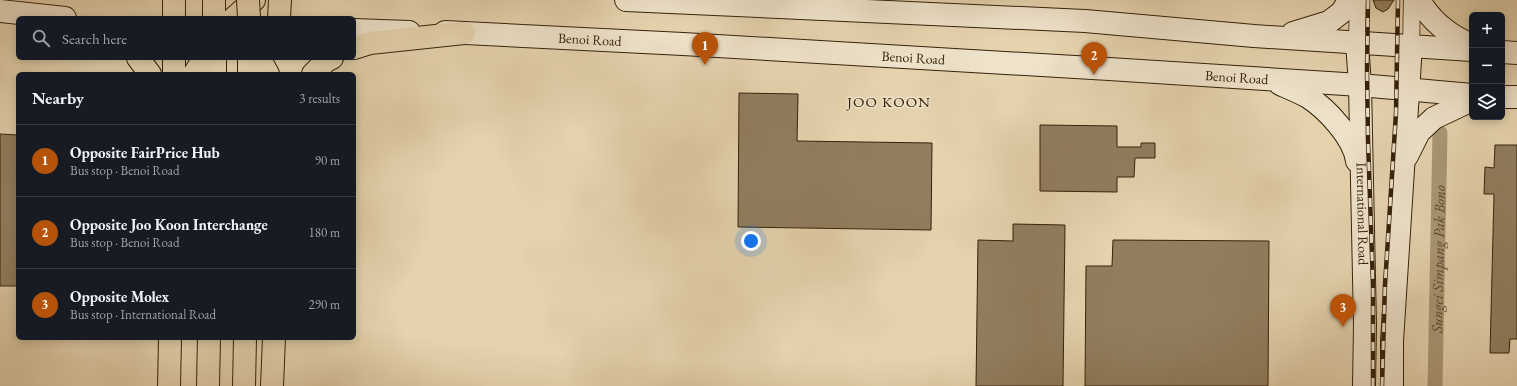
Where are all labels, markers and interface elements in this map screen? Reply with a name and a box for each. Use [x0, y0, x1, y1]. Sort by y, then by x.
map controls [1469, 12, 1505, 120]
button: + [1469, 12, 1505, 48]
search box [16, 16, 356, 60]
icon: search [30, 27, 52, 49]
text: Search here [62, 29, 127, 48]
street label: Benoi Road [558, 29, 623, 50]
pin: 1 [692, 32, 718, 65]
pin: 2 [1081, 42, 1107, 75]
street label: Benoi Road [881, 47, 946, 68]
button: − [1469, 48, 1505, 84]
street label: Benoi Road [1204, 66, 1270, 88]
button: layers [1469, 84, 1505, 120]
text: Nearby [32, 87, 84, 109]
text: 3 results [299, 90, 340, 107]
district label: JOO KOON [845, 92, 931, 111]
text: Opposite FairPrice Hub [70, 143, 220, 162]
text: 1 [42, 152, 48, 169]
text: 90 m [315, 152, 340, 169]
text: Bus stop · Benoi Road [70, 162, 180, 179]
street label: International Road [1353, 162, 1373, 266]
water label: Sungei Simpang Pak Bono [1427, 185, 1448, 334]
text: Opposite Joo Koon Interchange [70, 215, 268, 234]
text: 2 [42, 224, 48, 241]
text: 180 m [309, 224, 340, 241]
your location [741, 231, 761, 251]
text: Bus stop · Benoi Road [70, 234, 180, 251]
text: Opposite Molex [70, 287, 169, 306]
pin: 3 [1330, 294, 1356, 327]
text: 3 [42, 296, 48, 313]
text: 290 m [309, 296, 340, 313]
text: Bus stop · International Road [70, 306, 216, 323]

